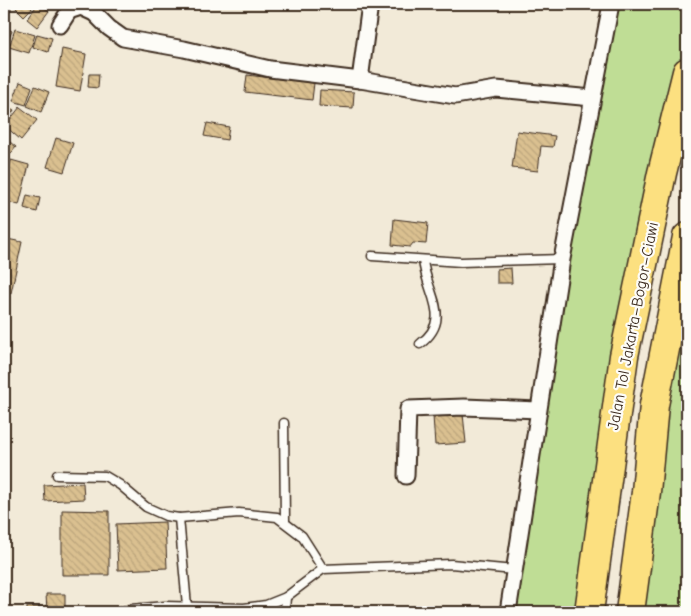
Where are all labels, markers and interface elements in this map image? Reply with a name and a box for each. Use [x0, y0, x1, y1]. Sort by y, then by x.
street label: Jalan Tol Jakarta–Bogor–Ciawi [604, 220, 662, 432]

